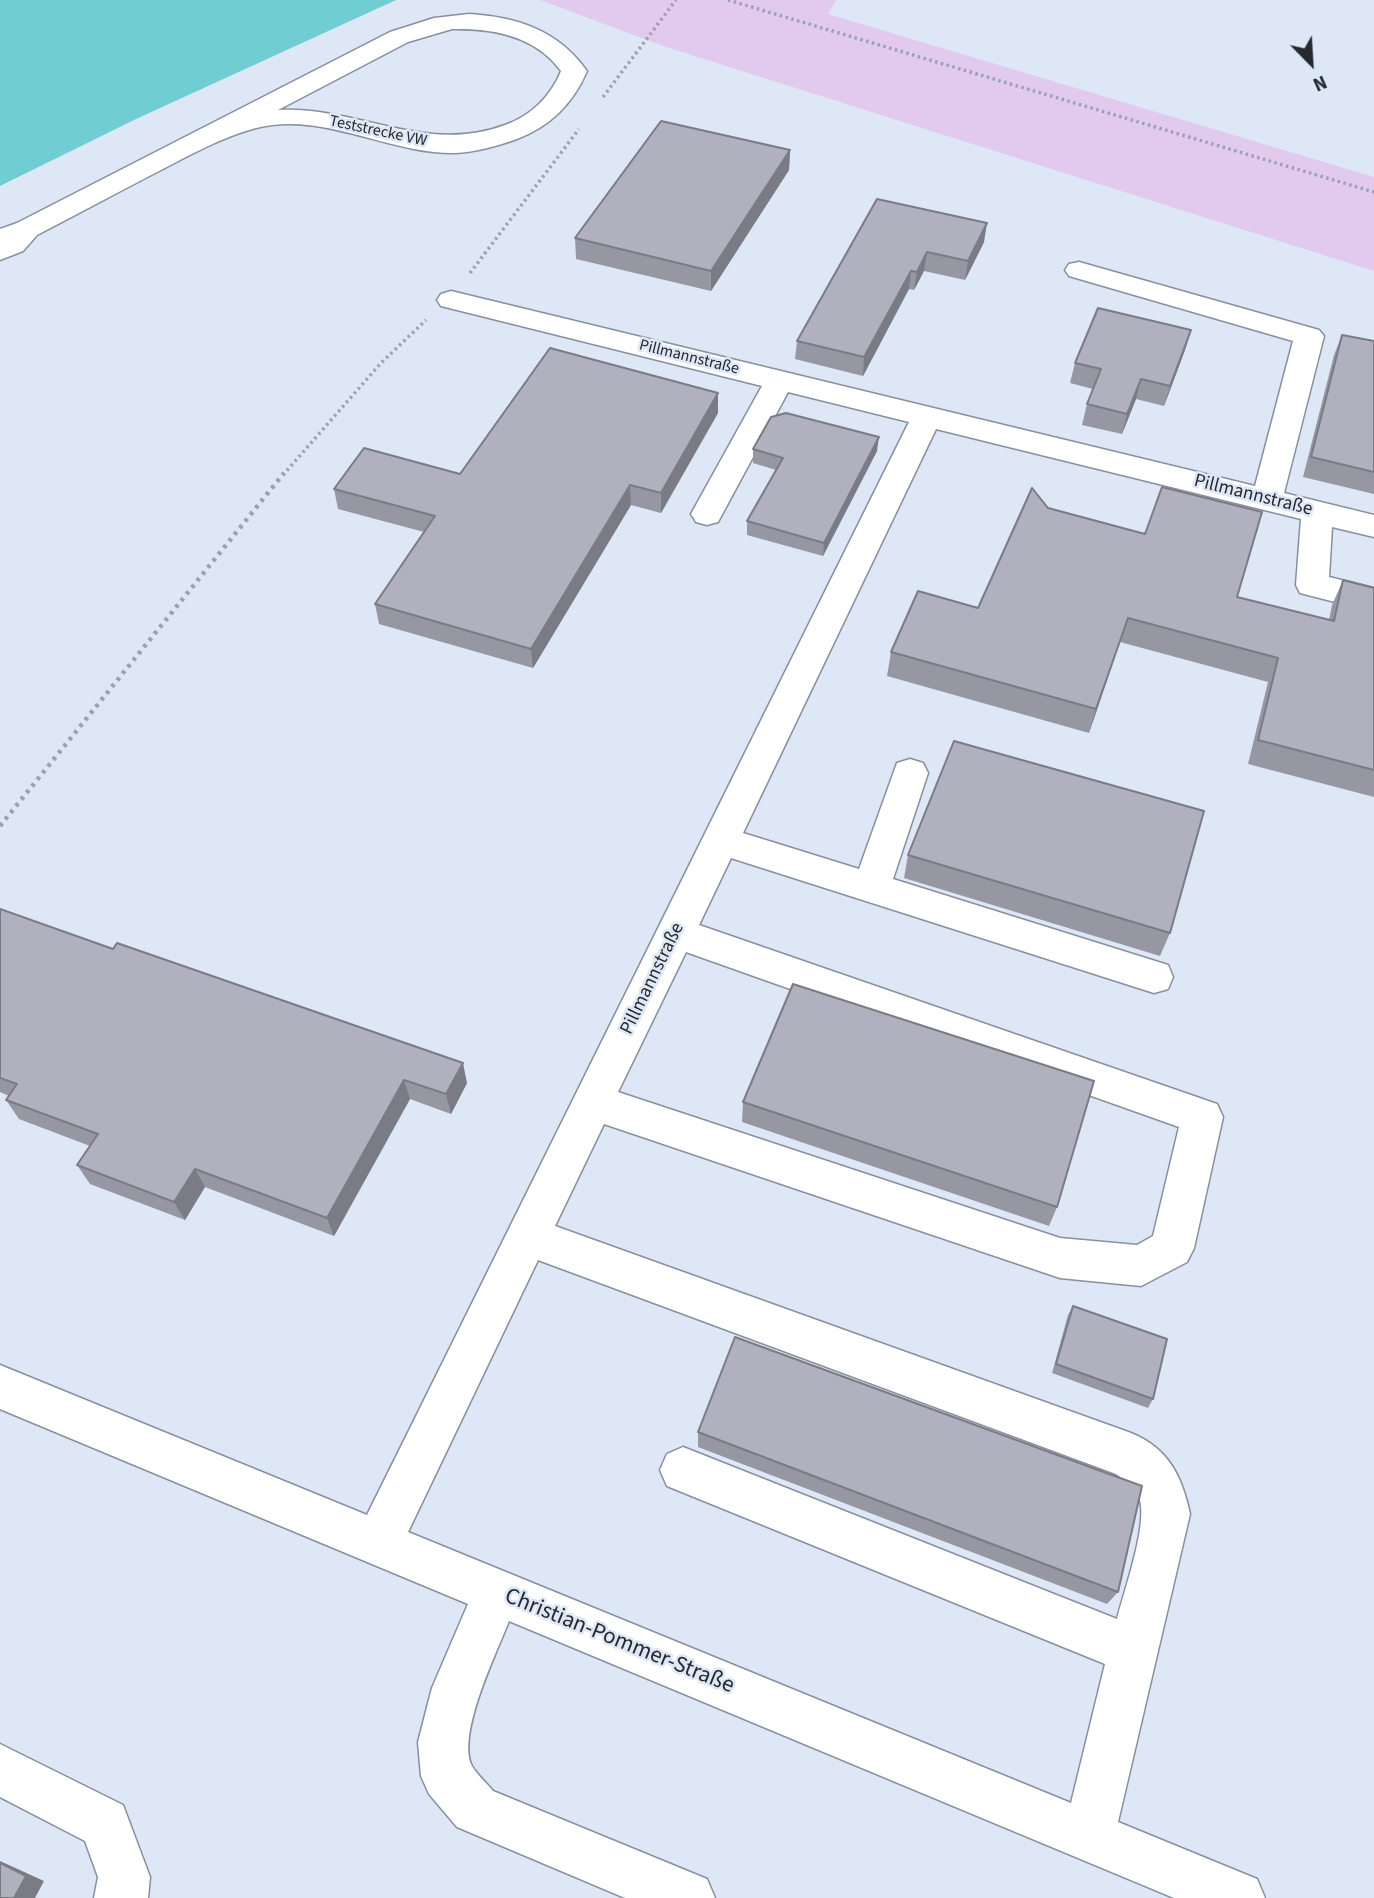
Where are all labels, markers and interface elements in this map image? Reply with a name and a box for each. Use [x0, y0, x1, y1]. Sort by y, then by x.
north arrow [1276, 28, 1346, 98]
text: N [1308, 68, 1331, 98]
street label: Teststrecke VW [328, 112, 428, 152]
street label: Pillmannstraße [637, 336, 741, 380]
street label: Pillmannstraße [1191, 470, 1315, 522]
street label: Pillmannstraße [616, 919, 690, 1039]
street label: Christian-Pommer-Straße [500, 1583, 738, 1701]

